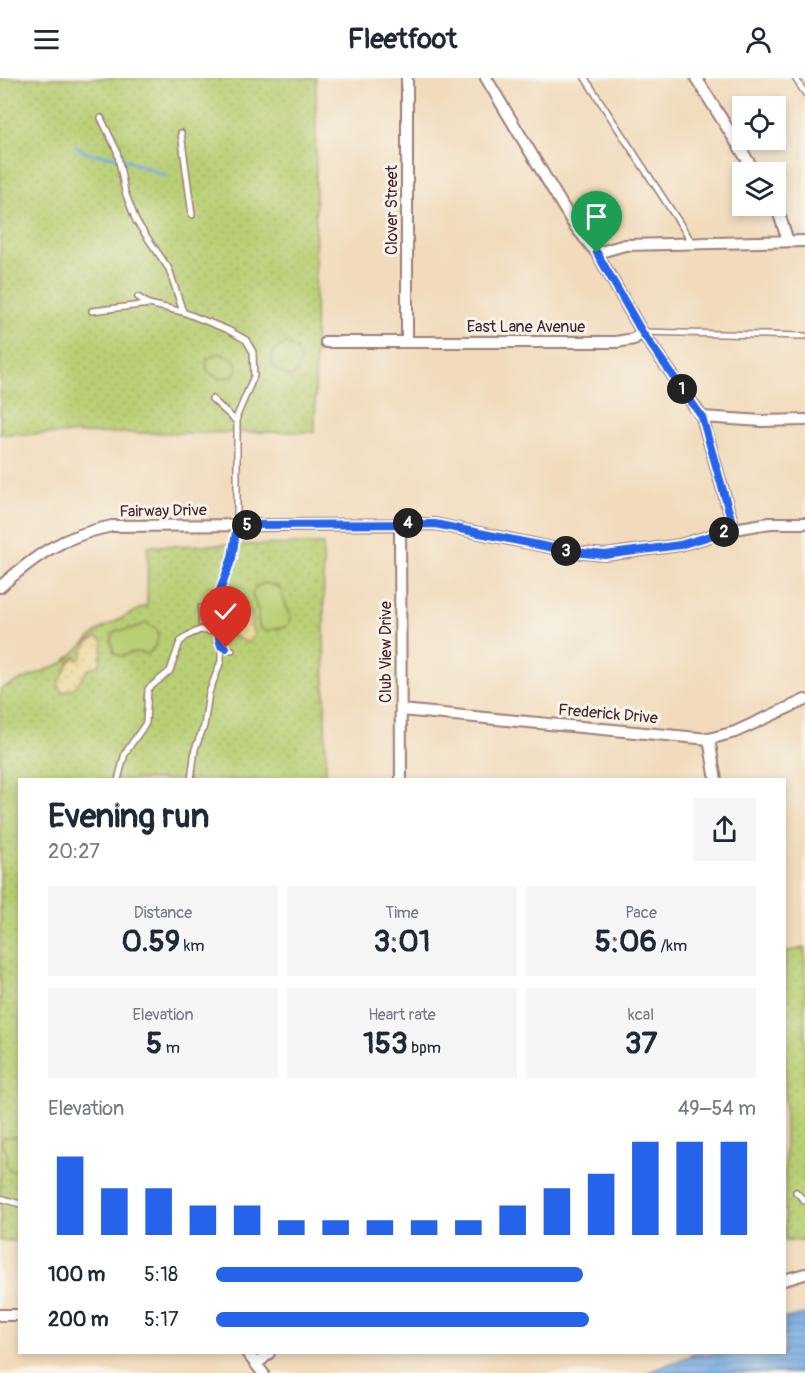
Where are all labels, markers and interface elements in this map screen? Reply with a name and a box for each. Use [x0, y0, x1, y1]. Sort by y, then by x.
icon: menu [30, 23, 63, 56]
text: Fleetfoot [348, 23, 457, 56]
icon: person [742, 23, 775, 56]
map controls [732, 96, 786, 216]
button: locate [732, 96, 786, 150]
button: layers [732, 162, 786, 216]
street label: Clover Street [382, 164, 402, 255]
pin [571, 191, 622, 253]
icon: arrive [580, 200, 613, 233]
street label: East Lane Avenue [467, 317, 585, 337]
pin: 1 [667, 374, 697, 404]
text: 1 [679, 379, 685, 399]
street label: Fairway Drive [119, 500, 207, 522]
pin: 4 [393, 508, 423, 538]
pin: 5 [232, 510, 262, 540]
text: 4 [403, 513, 413, 533]
text: 5 [243, 515, 251, 535]
pin: 2 [709, 517, 739, 547]
text: 2 [720, 522, 728, 542]
pin: 3 [551, 536, 581, 566]
text: 3 [562, 541, 570, 561]
pin [200, 586, 251, 648]
icon: check [209, 595, 242, 628]
street label: Club View Drive [376, 601, 396, 703]
street label: Frederick Drive [557, 700, 659, 728]
text: Evening run [48, 796, 209, 837]
button: share [693, 798, 756, 861]
text: 20:27 [48, 839, 100, 864]
text: Distance [134, 903, 192, 923]
text: Time [385, 903, 419, 923]
text: Pace [625, 903, 657, 923]
text: 0.59 [121, 923, 180, 960]
text: 3:01 [374, 923, 430, 960]
text: 5:06 [595, 923, 657, 960]
text: km [180, 936, 205, 956]
text: /km [657, 936, 687, 956]
text: Elevation [133, 1005, 193, 1025]
text: Heart rate [368, 1005, 436, 1025]
text: kcal [628, 1005, 654, 1025]
text: 5 [146, 1025, 162, 1062]
text: 153 [363, 1025, 408, 1062]
text: 37 [625, 1025, 657, 1062]
text: m [162, 1038, 180, 1058]
text: bpm [408, 1038, 441, 1058]
text: Elevation [48, 1096, 124, 1121]
text: 49–54 m [678, 1096, 756, 1121]
text: 100 m [48, 1262, 105, 1287]
text: 5:18 [144, 1262, 178, 1287]
text: 200 m [48, 1307, 109, 1332]
text: 5:17 [144, 1307, 179, 1332]

